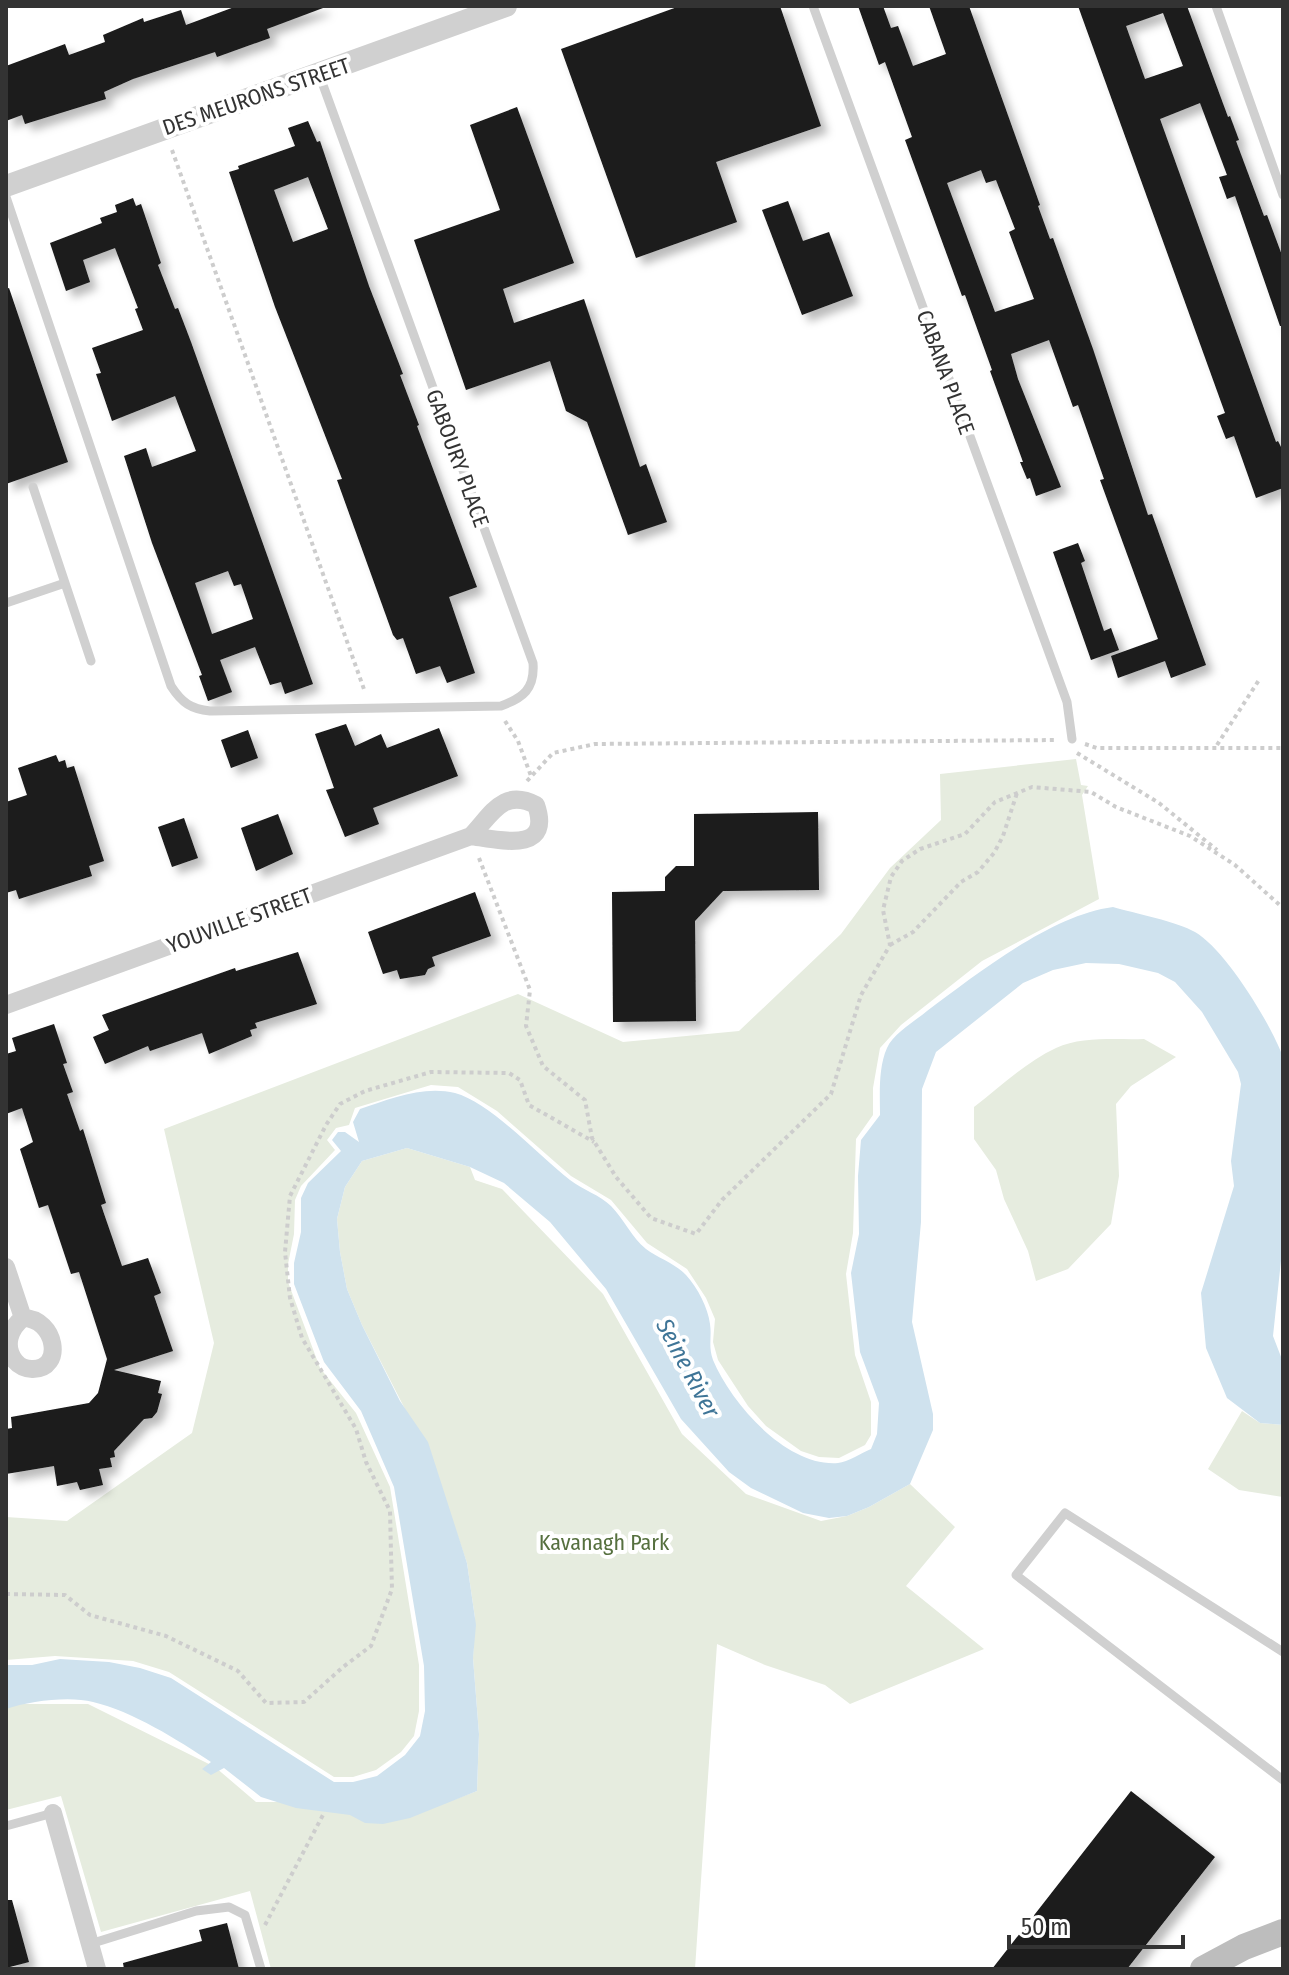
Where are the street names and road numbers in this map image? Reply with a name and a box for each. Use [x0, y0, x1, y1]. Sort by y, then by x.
street label: DES MEURONS STREET [159, 51, 354, 141]
street label: CABANA PLACE [911, 306, 981, 438]
street label: GABOURY PLACE [420, 386, 495, 531]
street label: YOUVILLE STREET [163, 881, 316, 959]

